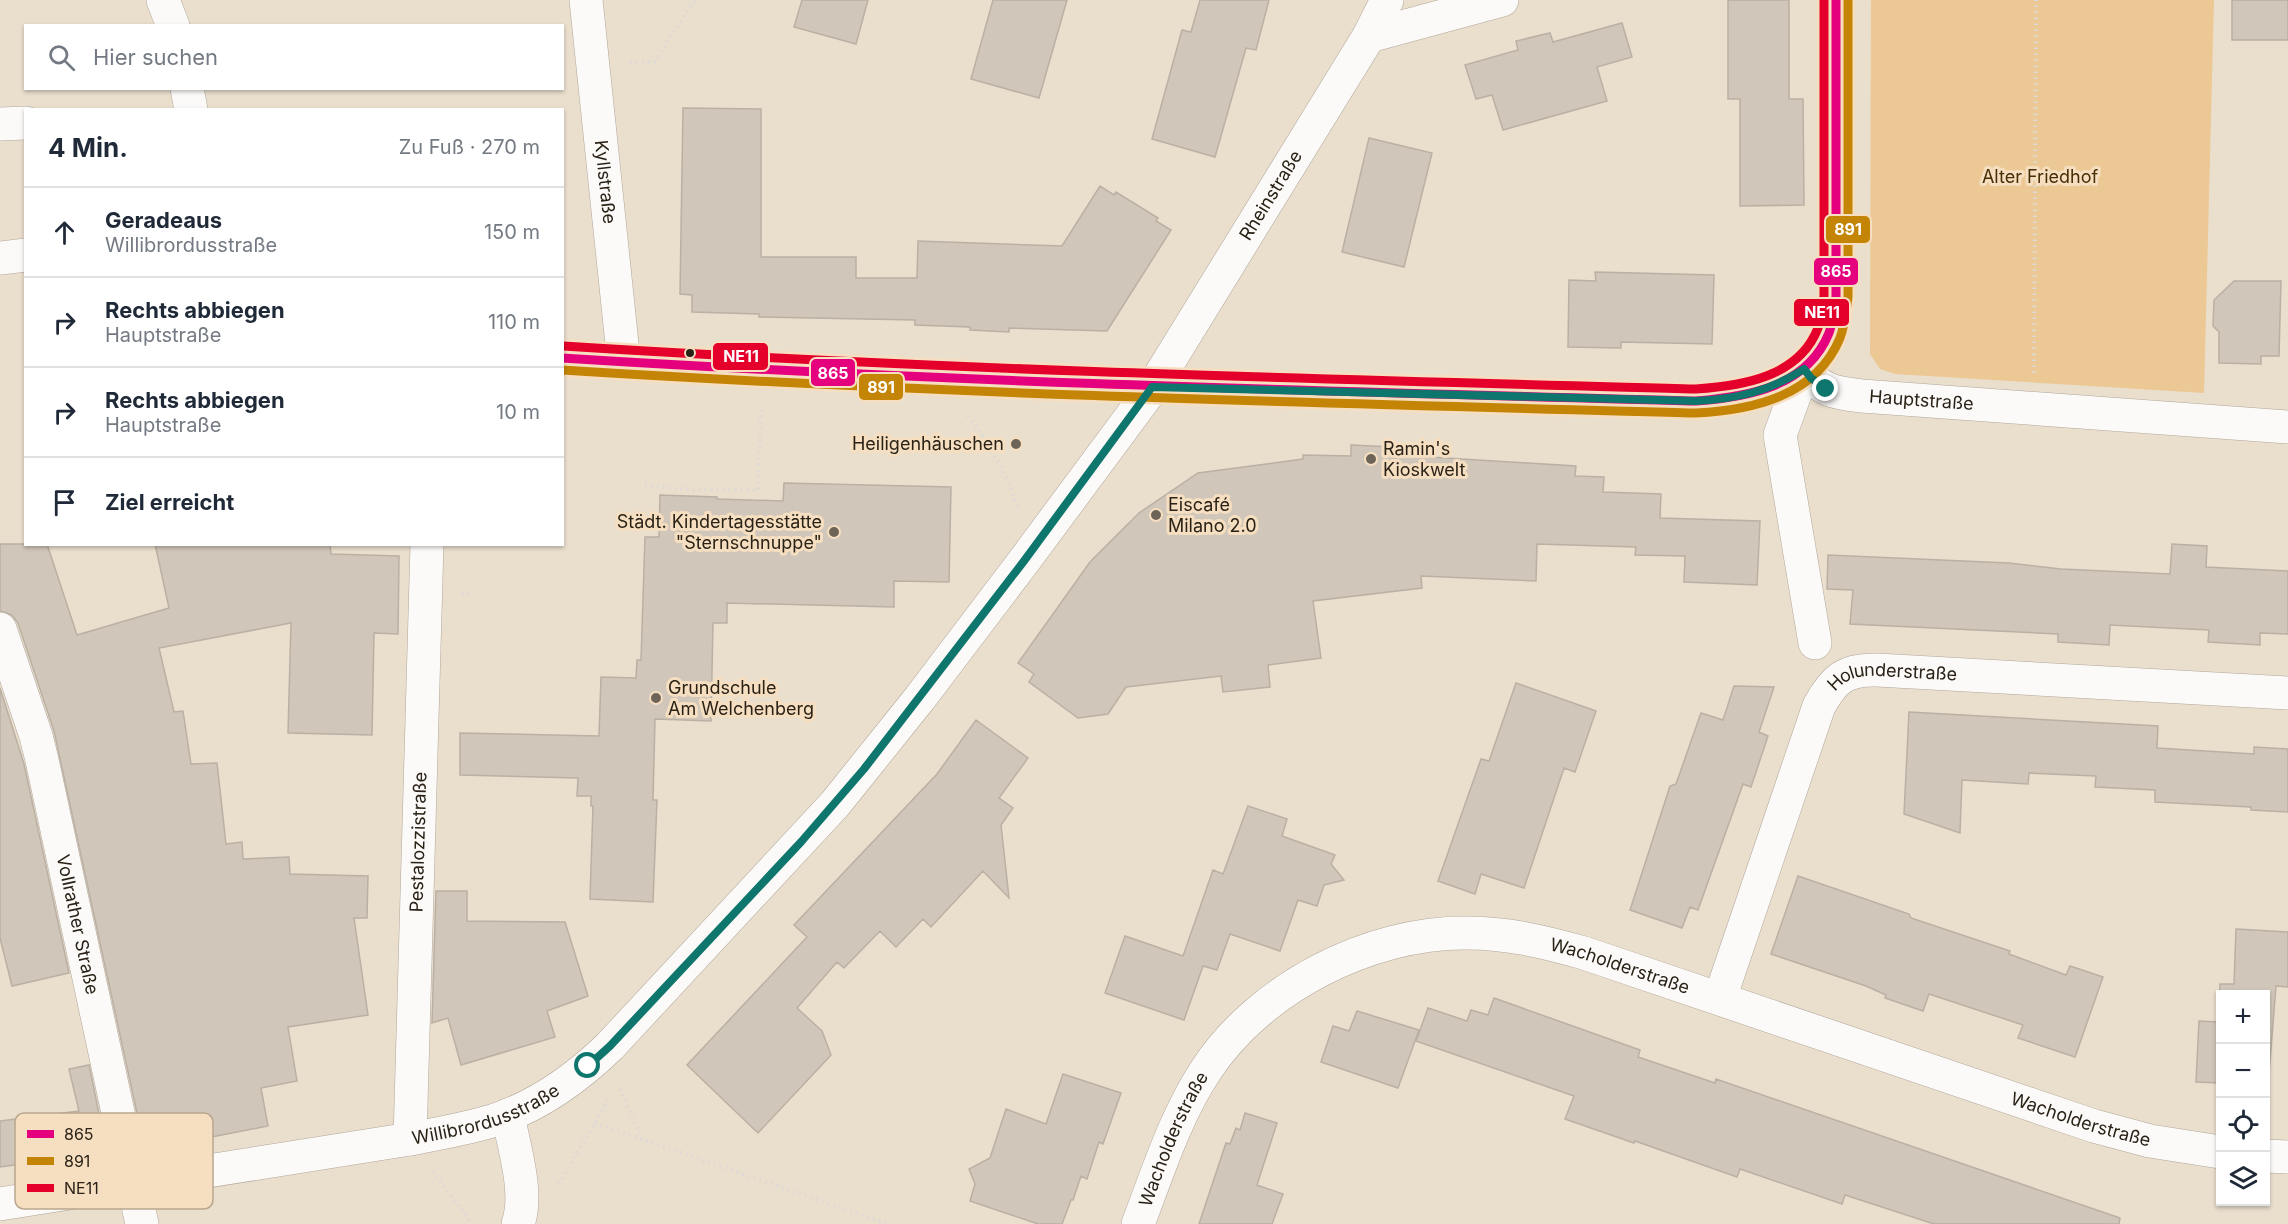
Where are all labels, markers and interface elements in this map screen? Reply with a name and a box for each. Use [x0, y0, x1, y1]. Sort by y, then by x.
search box [24, 24, 564, 90]
icon: search [45, 41, 78, 74]
text: Hier suchen [93, 44, 218, 70]
text: 4 Min. [48, 132, 128, 163]
text: Zu Fuß · 270 m [399, 135, 540, 159]
street label: Kyllstraße [591, 139, 620, 225]
street label: Rheinstraße [1235, 146, 1306, 244]
park label: Alter Friedhof [1982, 166, 2098, 187]
text: Geradeaus [105, 207, 222, 233]
line badge: 891 [1825, 215, 1871, 244]
icon: ahead [48, 216, 81, 249]
text: 891 [1834, 219, 1862, 239]
text: 150 m [484, 220, 540, 244]
text: Willibrordusstraße [105, 233, 277, 257]
line badge: 865 [1813, 257, 1859, 286]
text: 865 [1820, 261, 1852, 281]
text: Rechts abbiegen [105, 297, 285, 323]
line badge: NE11 [1793, 298, 1850, 327]
text: NE11 [1804, 302, 1840, 322]
icon: right [48, 306, 81, 339]
text: 110 m [488, 310, 540, 334]
text: Hauptstraße [105, 323, 221, 347]
line badge: NE11 [712, 342, 769, 371]
text: NE11 [723, 346, 759, 366]
unlabelled marker [684, 347, 696, 359]
line badge: 865 [810, 358, 856, 387]
text: 865 [817, 363, 849, 383]
line badge: 891 [858, 373, 904, 401]
route end [1812, 375, 1838, 401]
text: 891 [867, 377, 895, 397]
street label: Hauptstraße [1868, 386, 1974, 414]
text: Rechts abbiegen [105, 387, 285, 413]
icon: right [48, 396, 81, 429]
text: 10 m [496, 400, 540, 424]
text: Hauptstraße [105, 413, 221, 437]
place label: Heiligenhäuschen [852, 433, 1004, 454]
marker: Heiligenhäuschen [1009, 437, 1023, 451]
place label: Ramin's Kioskwelt [1383, 438, 1465, 480]
marker: Ramin's Kioskwelt [1364, 452, 1378, 466]
icon: arrive [48, 486, 81, 519]
text: Ziel erreicht [105, 489, 234, 515]
place label: Eiscafé Milano 2.0 [1168, 494, 1257, 536]
marker: Eiscafé Milano 2.0 [1149, 508, 1163, 522]
place label: Städt. Kindertagesstätte "Sternschnuppe" [617, 511, 822, 553]
marker: Städt. Kindertagesstätte "Sternschnuppe" [827, 525, 841, 539]
street label: Holunderstraße [1823, 659, 1958, 695]
place label: Grundschule Am Welchenberg [668, 677, 814, 719]
marker: Grundschule Am Welchenberg [649, 691, 663, 705]
street label: Pestalozzistraße [405, 772, 430, 913]
street label: Vollrather Straße [53, 852, 103, 996]
street label: Wacholderstraße [1548, 933, 1692, 998]
map controls [2216, 990, 2270, 1206]
button: + [2216, 990, 2270, 1044]
button: − [2216, 1044, 2270, 1098]
route start [574, 1052, 600, 1078]
street label: Wacholderstraße [1135, 1068, 1212, 1209]
street label: Willibrordusstraße [410, 1079, 563, 1148]
street label: Wacholderstraße [2008, 1088, 2153, 1151]
button: locate [2216, 1098, 2270, 1152]
legend [15, 1113, 213, 1209]
text: 865 [64, 1124, 94, 1144]
text: 891 [64, 1151, 90, 1171]
button: layers [2216, 1152, 2270, 1206]
text: NE11 [64, 1178, 99, 1198]

